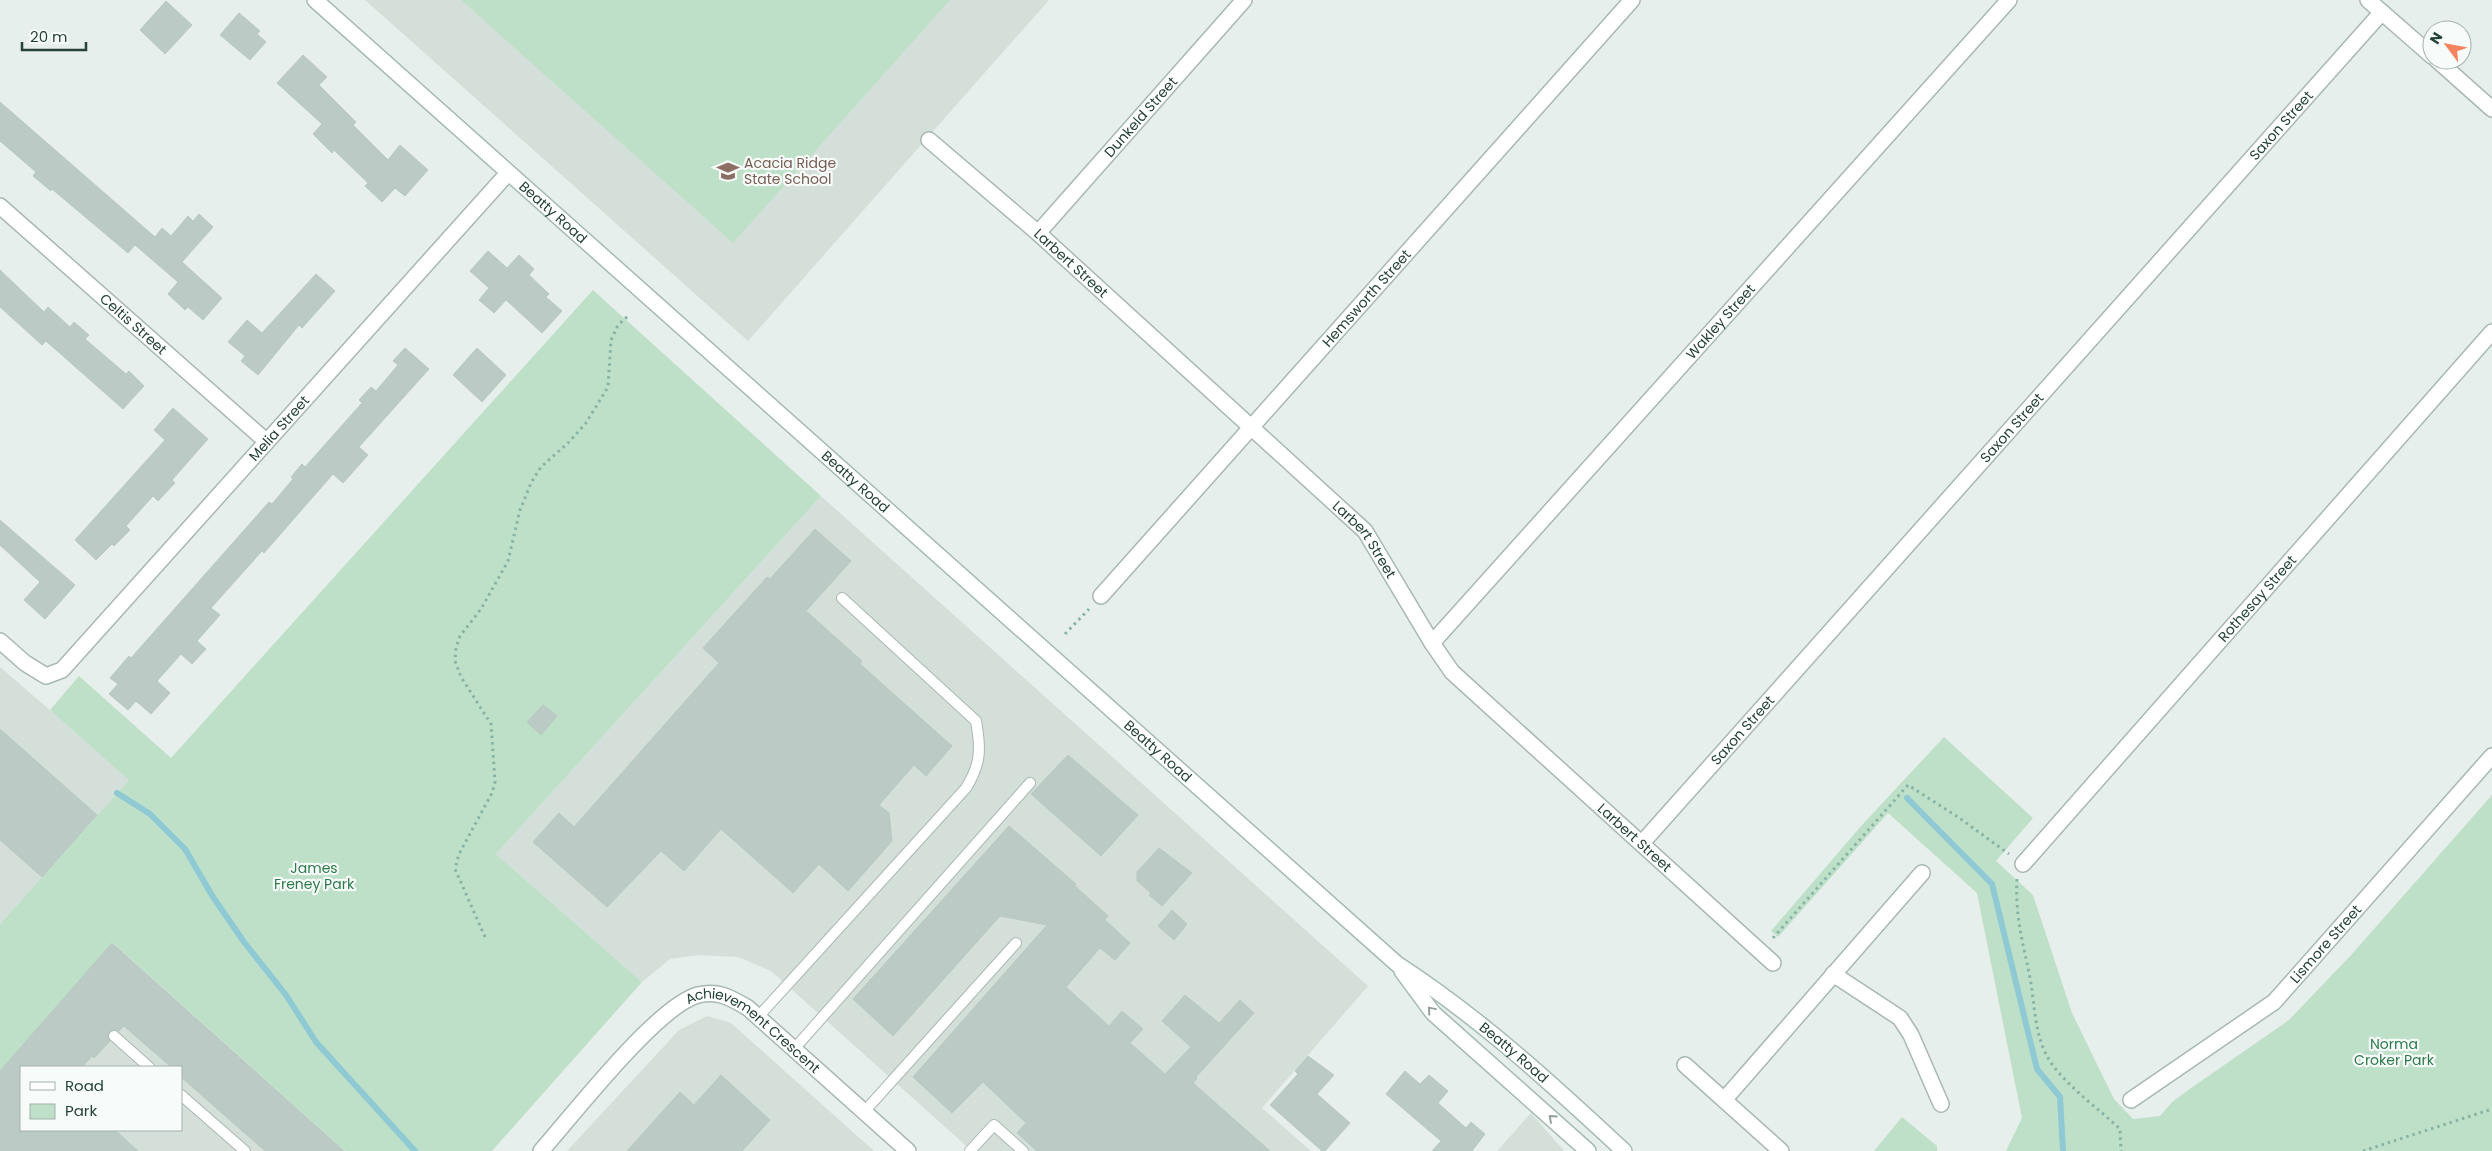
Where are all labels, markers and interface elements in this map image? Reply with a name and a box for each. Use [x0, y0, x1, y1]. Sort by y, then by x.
scale bar [22, 20, 86, 52]
north arrow [2422, 20, 2472, 70]
text: 20 m [30, 26, 68, 47]
text: N [2425, 28, 2447, 48]
street label: Dunkeld Street [1100, 72, 1182, 162]
street label: Saxon Street [2245, 86, 2318, 165]
place label: Acacia Ridge State School [744, 153, 836, 189]
school or university icon: Acacia Ridge State School [715, 158, 741, 184]
street label: Beatty Road [515, 176, 592, 248]
street label: Larbert Street [1030, 224, 1113, 302]
street label: Hemsworth Street [1317, 245, 1415, 351]
street label: Wakley Street [1681, 279, 1760, 364]
street label: Celtis Street [95, 289, 171, 359]
street label: Saxon Street [1975, 389, 2048, 467]
street label: Melia Street [244, 391, 314, 465]
street label: Beatty Road [817, 446, 894, 517]
street label: Larbert Street [1328, 496, 1401, 582]
street label: Rothesay Street [2213, 551, 2301, 646]
street label: Saxon Street [1706, 691, 1779, 769]
street label: Beatty Road [1120, 715, 1196, 787]
street label: Larbert Street [1593, 799, 1676, 877]
park label: James Freney Park [274, 858, 355, 894]
street label: Lismore Street [2285, 900, 2366, 988]
street label: Achievement Crescent [682, 983, 824, 1078]
one-way arrow [1428, 1006, 1437, 1015]
street label: Beatty Road [1475, 1017, 1553, 1088]
park label: Norma Croker Park [2354, 1034, 2435, 1070]
legend [20, 1066, 182, 1131]
text: Road [65, 1075, 104, 1096]
text: Park [65, 1100, 97, 1121]
one-way arrow [1549, 1115, 1558, 1124]

